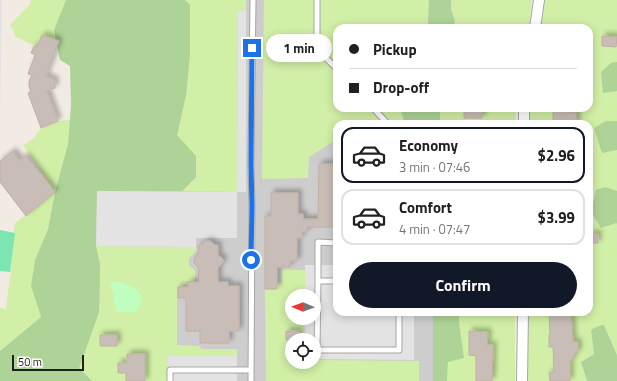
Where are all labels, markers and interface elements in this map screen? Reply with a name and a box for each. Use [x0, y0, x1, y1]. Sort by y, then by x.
callout: 1 min [266, 34, 332, 62]
text: 1 min [283, 38, 315, 58]
text: Pickup [373, 38, 417, 61]
route end [243, 39, 261, 57]
text: Drop-off [373, 76, 429, 99]
text: Economy [399, 134, 458, 157]
icon: car [351, 137, 387, 173]
text: $2.96 [538, 144, 575, 167]
text: 3 min · 07:46 [399, 157, 470, 177]
text: Comfort [399, 196, 452, 219]
icon: car [351, 199, 387, 235]
text: $3.99 [538, 206, 575, 229]
text: 4 min · 07:47 [399, 219, 470, 239]
route start [242, 251, 260, 269]
button: Confirm [349, 262, 577, 308]
north arrow [285, 289, 321, 325]
map controls [285, 289, 321, 369]
button: locate [285, 333, 321, 369]
scale bar [12, 353, 84, 372]
text: 50 m [18, 354, 42, 370]

